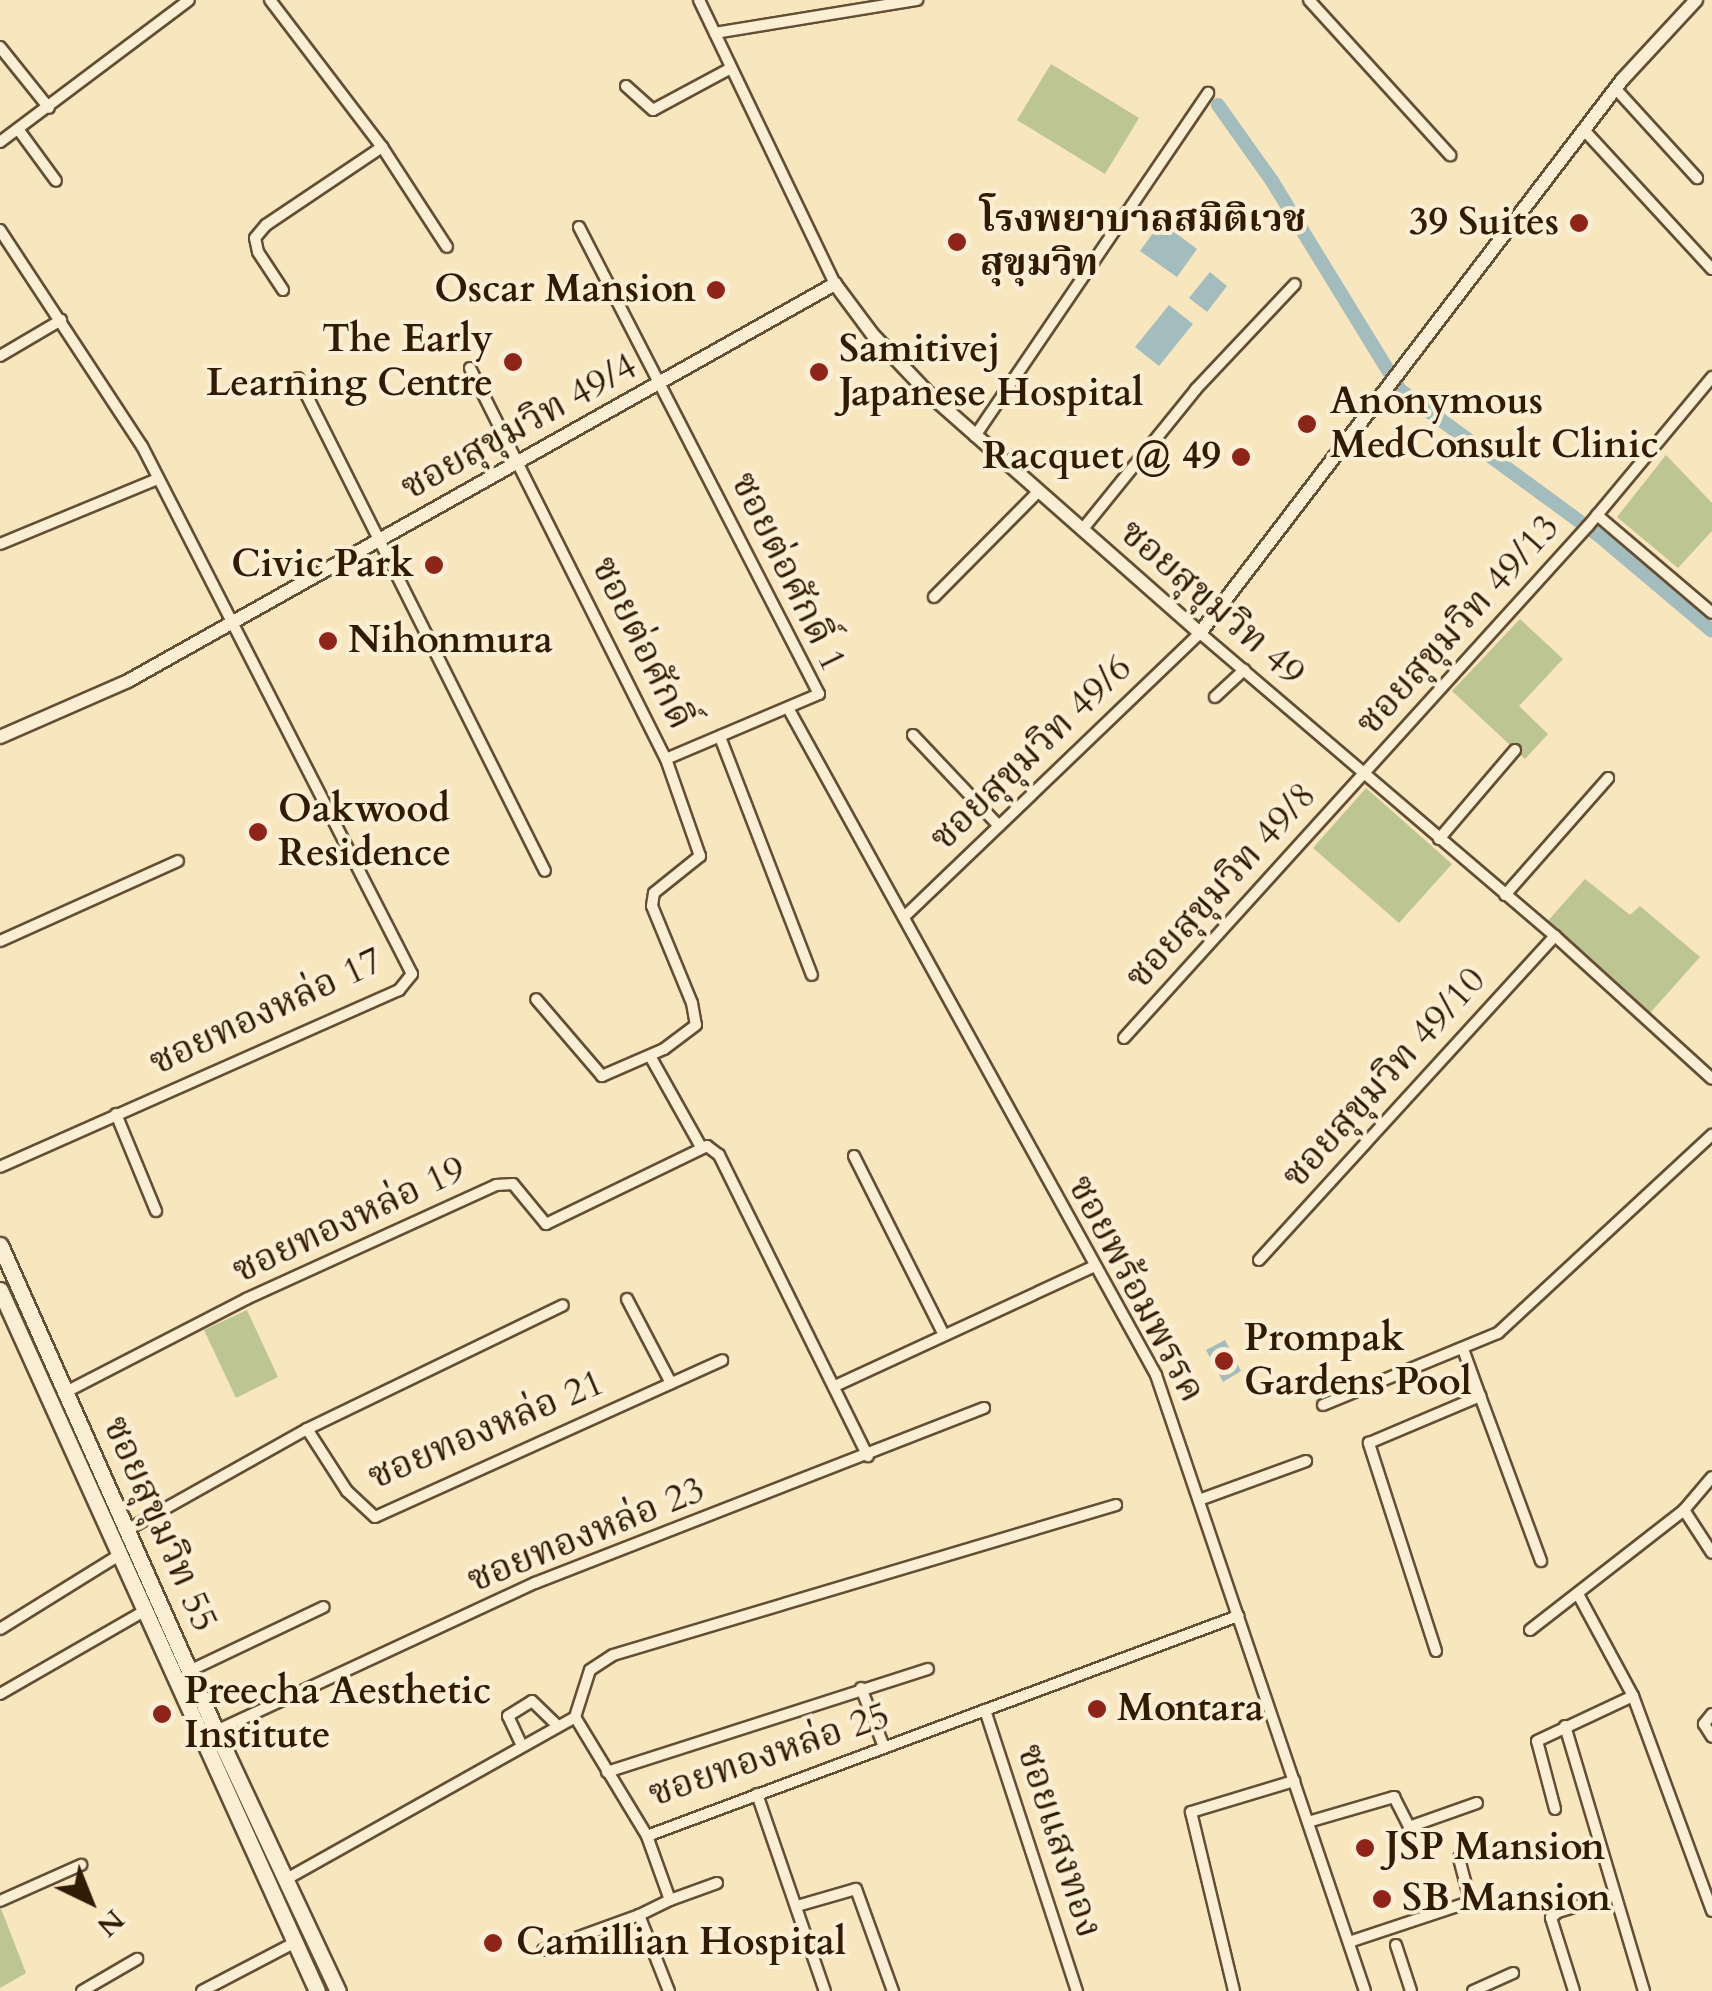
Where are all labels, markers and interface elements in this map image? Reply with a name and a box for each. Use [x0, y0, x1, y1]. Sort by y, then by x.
place label: โรงพยาบาลสมิติเวช สุขุมวิท [980, 197, 1306, 286]
place label: 39 Suites [1409, 200, 1559, 246]
marker: 39 Suites [1568, 212, 1590, 234]
marker: โรงพยาบาลสมิติเวช สุขุมวิท [944, 229, 970, 255]
place label: Oscar Mansion [434, 267, 696, 313]
marker: Oscar Mansion [705, 279, 727, 301]
place label: The Early Learning Centre [206, 317, 493, 406]
place label: Samitivej Japanese Hospital [839, 327, 1143, 416]
street label: ซอยสุขุมวิท 49/4 [393, 343, 645, 511]
marker: The Early Learning Centre [502, 351, 524, 373]
marker: Samitivej Japanese Hospital [808, 361, 830, 383]
place label: Anonymous MedConsult Clinic [1330, 379, 1659, 468]
marker: Anonymous MedConsult Clinic [1294, 411, 1320, 437]
place label: Racquet @ 49 [982, 434, 1221, 480]
marker: Racquet @ 49 [1230, 446, 1252, 468]
street label: ซอยต่อศักดิ์ 1 [720, 465, 856, 679]
street label: ซอยสุขุมวิท 49/13 [1347, 505, 1569, 745]
street label: ซอยสุขุมวิท 49 [1110, 510, 1314, 696]
place label: Civic Park [231, 542, 414, 588]
street label: ซอยต่อศักดิ์ [581, 549, 703, 737]
marker: Civic Park [423, 554, 445, 576]
place label: Nihonmura [348, 618, 553, 664]
marker: Nihonmura [317, 630, 339, 652]
street label: ซอยสุขุมวิท 49/6 [921, 645, 1141, 861]
street label: ซอยสุขุมวิท 49/8 [1116, 773, 1326, 999]
place label: Oakwood Residence [278, 787, 451, 876]
marker: Oakwood Residence [247, 821, 269, 843]
street label: ซอยทองหล่อ 17 [142, 938, 390, 1086]
street label: ซอยสุขุมวิท 49/10 [1273, 958, 1495, 1198]
street label: ซอยทองหล่อ 19 [225, 1146, 473, 1294]
street label: ซอยพร้อมพรรค [1057, 1168, 1215, 1410]
place label: Prompak Gardens Pool [1244, 1316, 1472, 1406]
marker: Prompak Gardens Pool [1213, 1350, 1235, 1372]
street label: ซอยทองหล่อ 21 [361, 1360, 611, 1500]
street label: ซอยสุขุมวิท 55 [92, 1409, 228, 1639]
street label: ซอยทองหล่อ 23 [461, 1467, 711, 1603]
place label: Preecha Aesthetic Institute [184, 1669, 491, 1758]
place label: Montara [1117, 1686, 1264, 1732]
street label: ซอยทองหล่อ 25 [643, 1692, 895, 1818]
marker: Montara [1086, 1698, 1108, 1720]
marker: Preecha Aesthetic Institute [149, 1701, 175, 1727]
street label: ซอยแสงทอง [1006, 1738, 1112, 1944]
place label: JSP Mansion [1385, 1825, 1605, 1871]
marker: JSP Mansion [1354, 1837, 1376, 1859]
north arrow [40, 1851, 140, 1951]
place label: SB Mansion [1402, 1876, 1611, 1922]
marker: SB Mansion [1371, 1888, 1393, 1910]
text: N [89, 1901, 132, 1945]
place label: Camillian Hospital [516, 1920, 846, 1966]
marker: Camillian Hospital [480, 1930, 506, 1956]

